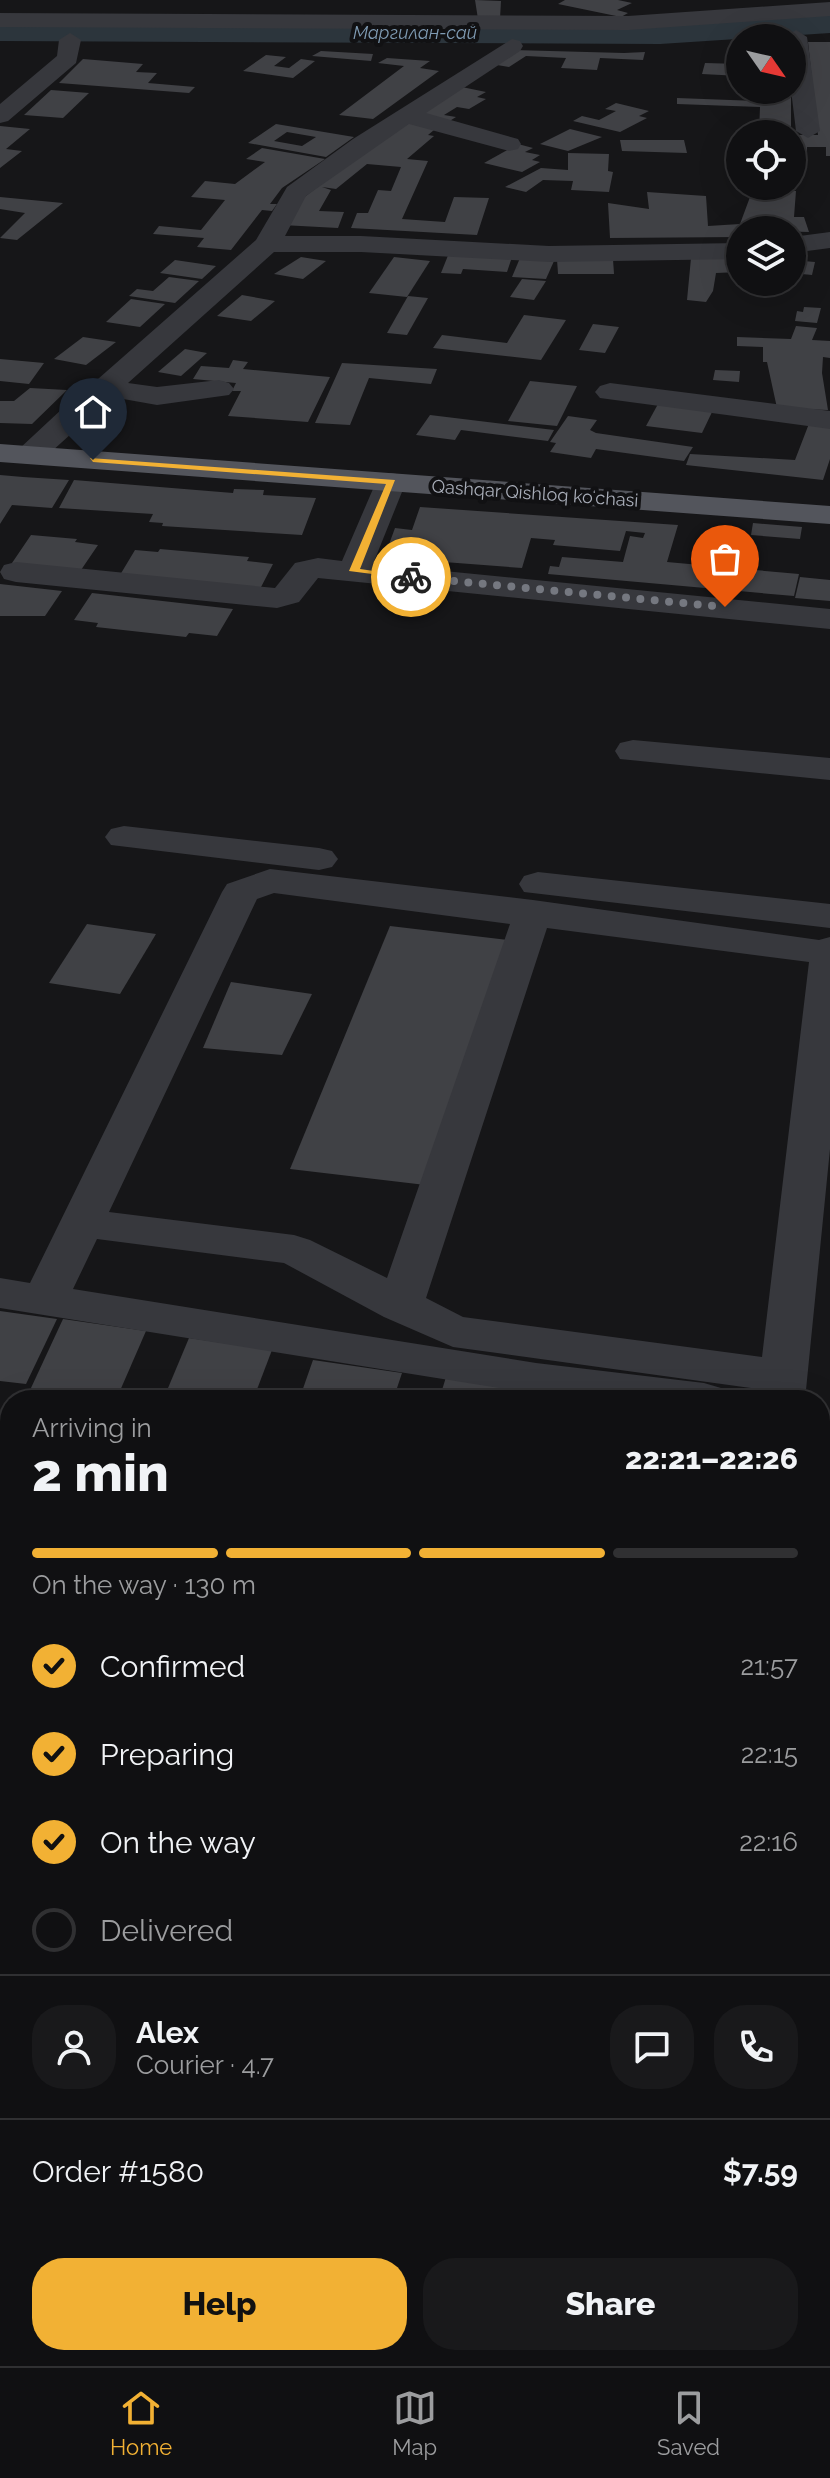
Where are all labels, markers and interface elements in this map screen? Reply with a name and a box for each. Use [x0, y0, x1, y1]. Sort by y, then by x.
water label: Маргилан-сай [353, 22, 477, 43]
north arrow [726, 24, 806, 104]
map controls [726, 24, 806, 296]
button: locate [726, 120, 806, 200]
button: layers [726, 216, 806, 296]
pin [59, 378, 127, 460]
icon: home [71, 390, 115, 434]
street label: Qashqar Qishloq koʻchasi [431, 475, 639, 511]
pin [691, 525, 759, 607]
courier [371, 537, 451, 617]
icon: bag [703, 537, 747, 581]
icon: bike [389, 555, 433, 599]
text: Arriving in [32, 1413, 152, 1443]
text: 22:21–22:26 [625, 1441, 798, 1476]
text: 2 min [32, 1442, 169, 1503]
text: On the way · 130 m [32, 1570, 256, 1600]
icon: check [32, 1644, 76, 1688]
text: Confirmed [100, 1649, 245, 1684]
text: 21:57 [740, 1651, 798, 1681]
icon: check [32, 1732, 76, 1776]
text: Preparing [100, 1737, 234, 1772]
text: 22:15 [741, 1739, 798, 1769]
icon: check [32, 1820, 76, 1864]
text: On the way [100, 1825, 256, 1860]
text: 22:16 [739, 1827, 798, 1857]
text: Delivered [100, 1913, 233, 1948]
button: person [32, 2005, 116, 2089]
button: chat [610, 2005, 694, 2089]
button: phone [714, 2005, 798, 2089]
text: Alex [136, 2015, 199, 2050]
text: Courier · 4.7 [136, 2050, 274, 2080]
text: Order #1580 [32, 2154, 204, 2189]
text: $7.59 [723, 2154, 798, 2189]
button: Help [32, 2258, 407, 2350]
button: Share [423, 2258, 798, 2350]
tab: Home [110, 2386, 172, 2460]
tab: Map [392, 2386, 437, 2460]
tab: Saved [657, 2386, 720, 2460]

